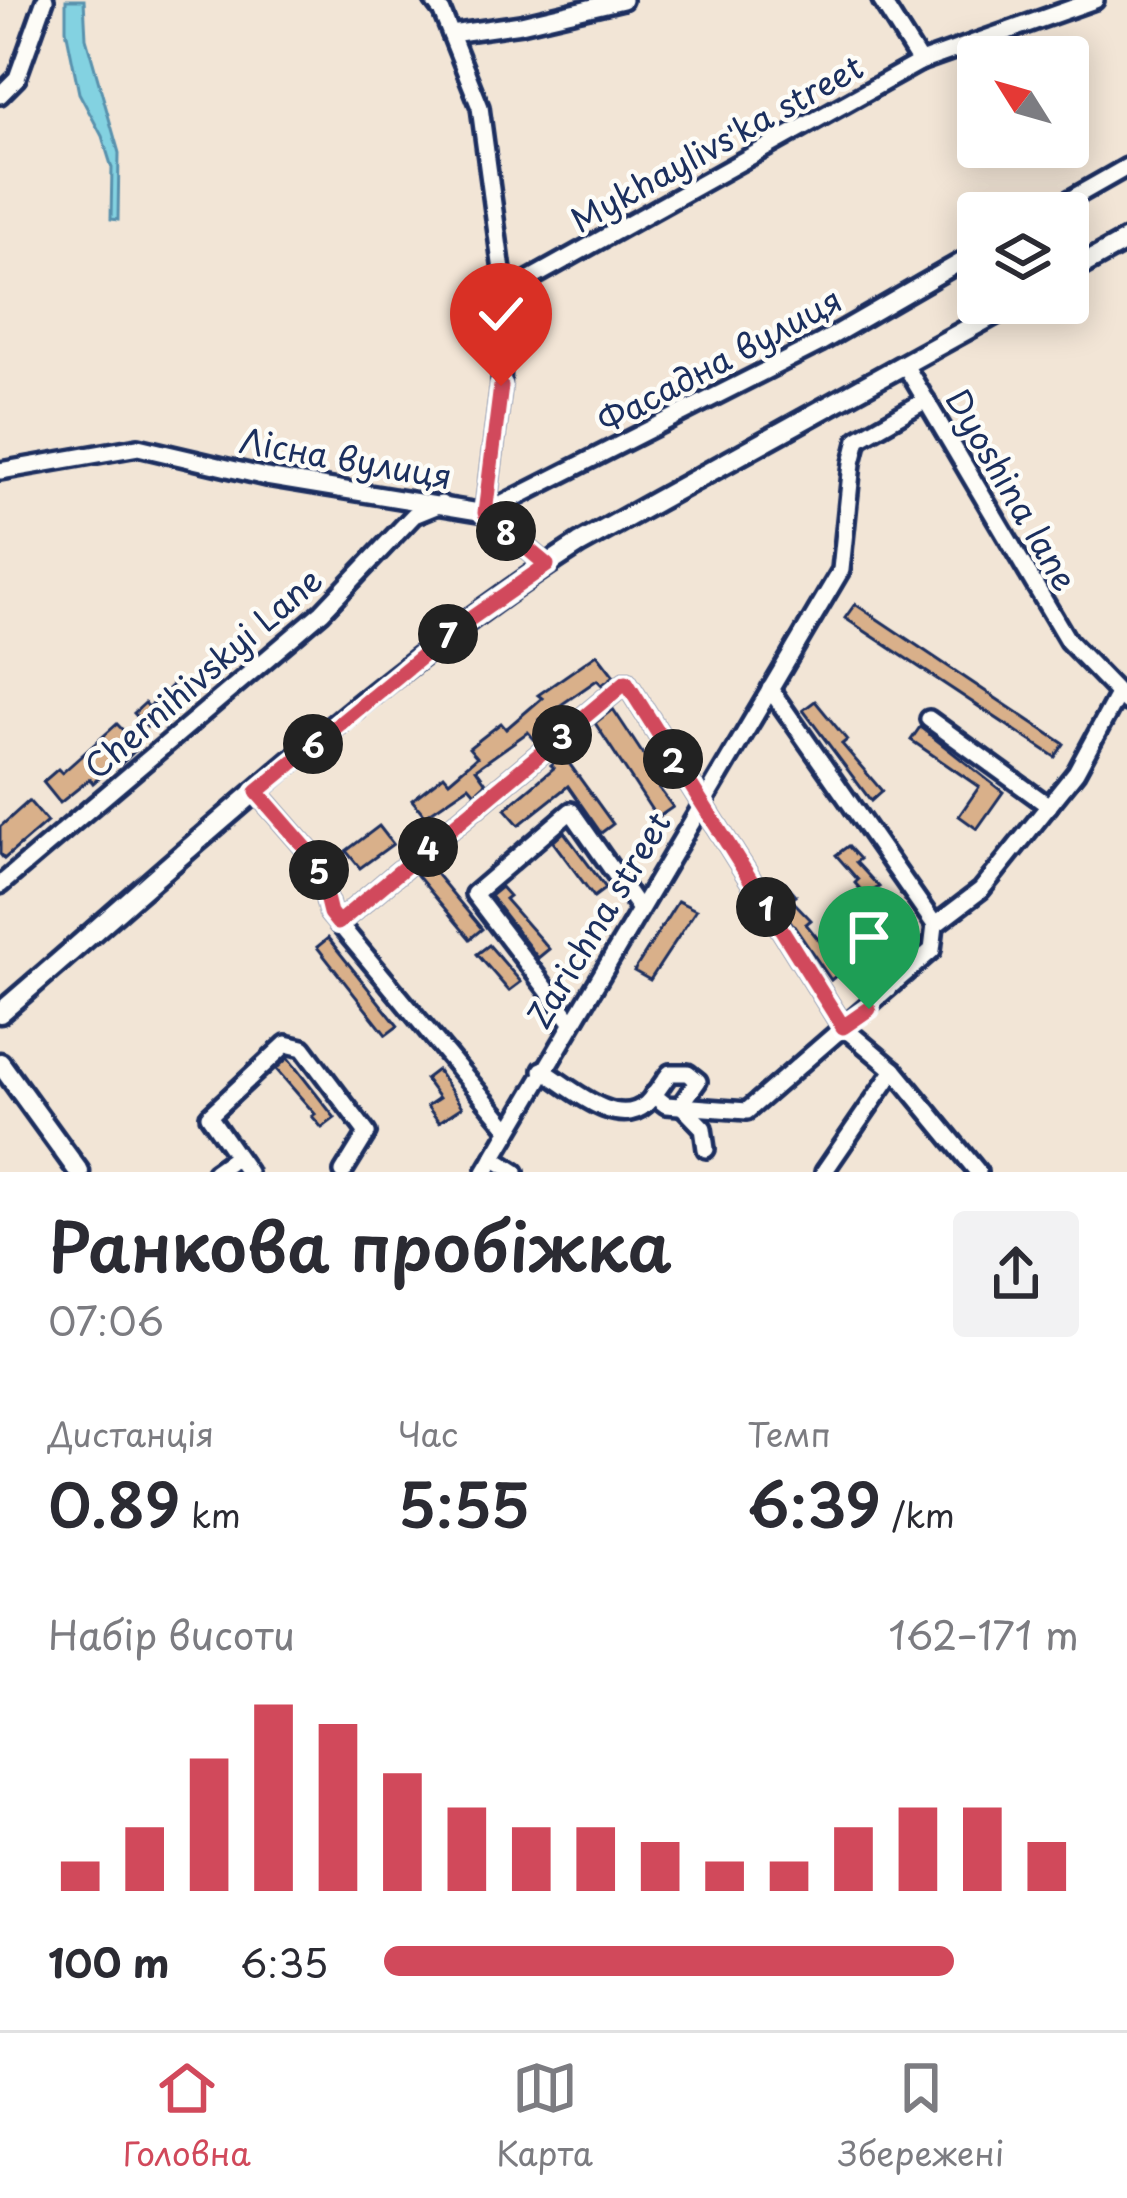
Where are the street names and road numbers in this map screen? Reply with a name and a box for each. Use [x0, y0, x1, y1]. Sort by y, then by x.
street label: Mykhaylivsʹka street [561, 41, 871, 243]
street label: Фасадна вулиця [588, 273, 850, 445]
street label: Dyoshina lane [935, 379, 1091, 599]
street label: Лісна вулиця [236, 414, 456, 500]
street label: Chernihivskyi Lane [72, 554, 332, 790]
street label: Zarichna street [513, 801, 681, 1037]

